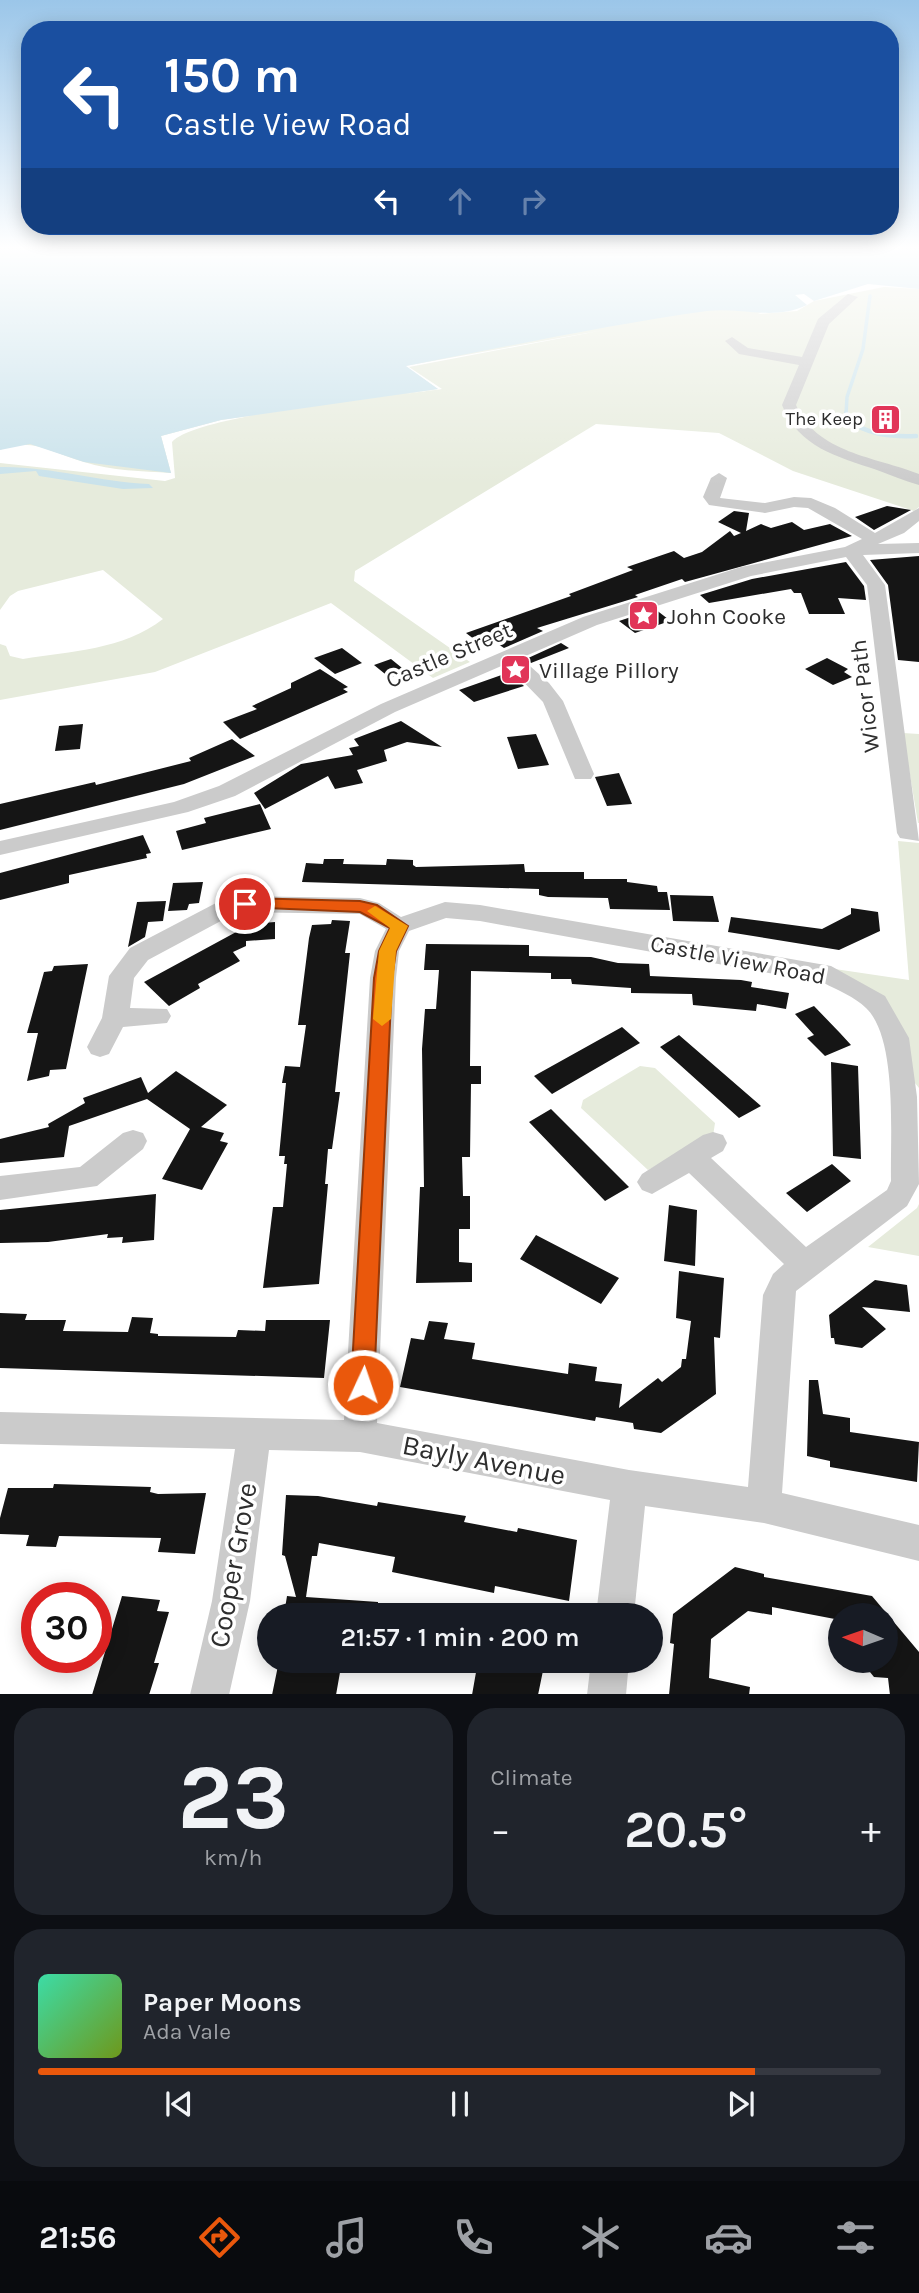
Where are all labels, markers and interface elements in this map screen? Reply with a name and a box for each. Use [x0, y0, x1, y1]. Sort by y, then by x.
text: 150 m [164, 47, 300, 104]
icon: left [49, 49, 140, 140]
text: Castle View Road [164, 106, 412, 143]
icon: left [368, 182, 406, 220]
icon: ahead [441, 182, 479, 220]
icon: right [514, 182, 552, 220]
building icon: The Keep [869, 402, 903, 436]
place label: The Keep [786, 408, 863, 430]
place icon: John Cooke [627, 599, 661, 633]
place label: John Cooke [667, 603, 786, 630]
street label: Castle Street [382, 616, 516, 694]
street label: Wicor Path [845, 638, 885, 754]
place icon: Village Pillory [499, 653, 533, 687]
place label: Village Pillory [539, 657, 679, 684]
pin [215, 874, 275, 934]
icon: arrive [226, 885, 264, 923]
street label: Castle View Road [648, 930, 828, 990]
position arrow [326, 1348, 400, 1422]
street label: Bayly Avenue [400, 1428, 568, 1492]
street label: Cooper Grove [202, 1480, 264, 1650]
speed limit sign: 30 [21, 1582, 112, 1673]
north arrow [828, 1603, 898, 1673]
map controls [828, 1603, 898, 1673]
text: 21:57 · 1 min · 200 m [340, 1622, 580, 1653]
text: 23 [177, 1745, 289, 1851]
text: Climate [491, 1764, 573, 1791]
text: 20.5° [624, 1799, 748, 1860]
text: − [491, 1808, 510, 1853]
text: + [861, 1808, 881, 1853]
text: km/h [204, 1844, 262, 1871]
text: Paper Moons [143, 1987, 302, 2018]
text: Ada Vale [143, 2018, 231, 2045]
icon: previous [160, 2085, 198, 2123]
icon: pause [441, 2085, 479, 2123]
icon: next [722, 2085, 760, 2123]
icon: directions [195, 2213, 244, 2262]
icon: music [322, 2213, 371, 2262]
icon: phone [449, 2213, 498, 2262]
icon: climate [576, 2213, 625, 2262]
icon: car [704, 2213, 753, 2262]
icon: filters [831, 2213, 880, 2262]
text: 21:56 [39, 2219, 117, 2256]

